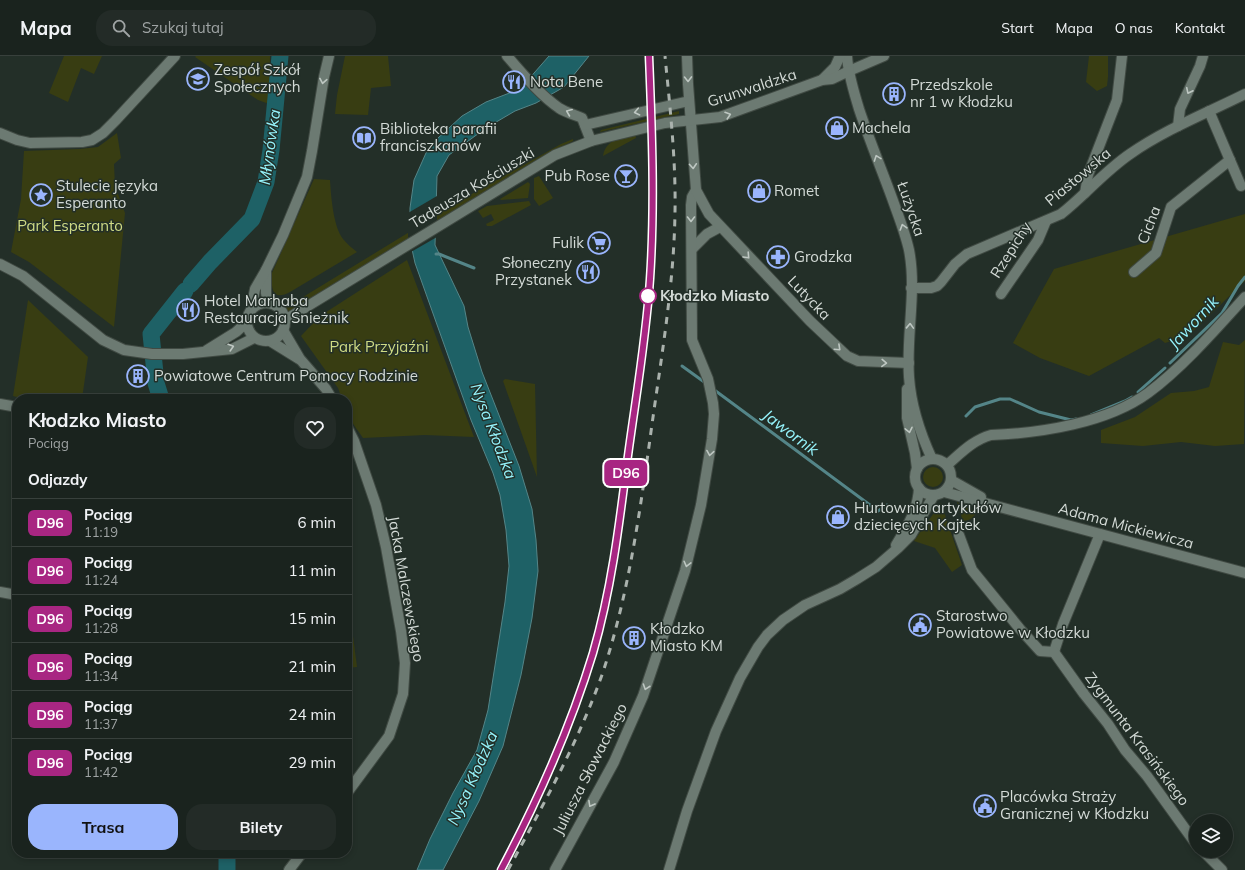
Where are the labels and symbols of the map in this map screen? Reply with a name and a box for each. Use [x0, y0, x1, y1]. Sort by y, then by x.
place label: Zespół Szkół Społecznych [214, 60, 301, 96]
street label: Grunwaldzka [705, 64, 799, 111]
school or university icon: Zespół Szkół Społecznych [185, 66, 211, 92]
restaurant icon: Nota Bene [501, 69, 527, 95]
place label: Nota Bene [530, 72, 603, 91]
place label: Przedszkole nr 1 w Kłodzku [910, 75, 1013, 111]
one-way arrow [684, 76, 692, 82]
one-way arrow [319, 78, 328, 84]
building icon: Przedszkole nr 1 w Kłodzku [881, 81, 907, 107]
one-way arrow [1186, 86, 1194, 94]
water label: Młynówka [254, 108, 284, 186]
one-way arrow [634, 108, 640, 116]
one-way arrow [566, 109, 573, 117]
one-way arrow [725, 111, 732, 119]
shop icon: Machela [824, 115, 850, 141]
place label: Machela [852, 118, 911, 137]
place label: Biblioteka parafii franciszkanów [380, 119, 497, 155]
library icon: Biblioteka parafii franciszkanów [351, 125, 377, 151]
street label: Tadeusza Kościuszki [406, 143, 538, 232]
street label: Piastowska [1041, 144, 1115, 210]
one-way arrow [874, 154, 882, 161]
bar icon: Pub Rose [613, 163, 639, 189]
one-way arrow [689, 163, 698, 169]
place label: Pub Rose [544, 166, 610, 185]
place label: Stulecie języka Esperanto [56, 176, 158, 212]
shop icon: Romet [746, 178, 772, 204]
street label: Łużycka [893, 178, 930, 239]
place label: Romet [774, 181, 819, 200]
place icon: Stulecie języka Esperanto [28, 182, 54, 208]
street label: Cicha [1133, 203, 1164, 246]
park label: Park Esperanto [17, 216, 123, 235]
one-way arrow [687, 216, 695, 222]
street label: Rzepichy [986, 218, 1035, 281]
one-way arrow [899, 224, 908, 231]
supermarket icon: Fulik [586, 230, 612, 256]
place label: Fulik [552, 233, 584, 252]
pharmacy icon: Grodzka [765, 244, 791, 270]
place label: Grodzka [794, 247, 852, 266]
one-way arrow [742, 251, 749, 258]
place label: Słoneczny Przystanek [495, 253, 572, 289]
restaurant icon: Słoneczny Przystanek [575, 259, 601, 285]
street label: Lutycka [784, 272, 835, 324]
place label: Kłodzko Miasto [660, 286, 769, 305]
marker: Kłodzko Miasto [639, 287, 657, 305]
place label: Hotel Marhaba Restauracja Śnieżnik [204, 291, 349, 327]
water label: Jawornik [1162, 291, 1223, 354]
restaurant icon: Hotel Marhaba Restauracja Śnieżnik [175, 297, 201, 323]
one-way arrow [906, 323, 914, 329]
park label: Park Przyjaźni [330, 337, 428, 356]
one-way arrow [228, 343, 235, 352]
one-way arrow [833, 343, 841, 351]
one-way arrow [881, 359, 887, 367]
building icon: Powiatowe Centrum Pomocy Rodzinie [125, 363, 151, 389]
place label: Powiatowe Centrum Pomocy Rodzinie [154, 366, 418, 385]
water label: Nysa Kłodzka [467, 380, 522, 482]
water label: Jawornik [757, 403, 824, 460]
one-way arrow [905, 427, 913, 433]
one-way arrow [706, 450, 714, 456]
line badge: D96 [603, 460, 649, 486]
place label: Hurtownia artykułów dziecięcych Kajtek [854, 498, 1002, 534]
street label: Adama Mickiewicza [1057, 498, 1196, 553]
shop icon: Hurtownia artykułów dziecięcych Kajtek [825, 504, 851, 530]
street label: Jacka Malczewskiego [384, 514, 429, 663]
one-way arrow [683, 560, 692, 567]
place label: Starostwo Powiatowe w Kłodzku [936, 606, 1090, 642]
public building icon: Starostwo Powiatowe w Kłodzku [907, 612, 933, 638]
place label: Kłodzko Miasto KM [650, 619, 723, 655]
building icon: Kłodzko Miasto KM [621, 625, 647, 651]
street label: Zygmunta Krasińskiego [1081, 668, 1194, 809]
one-way arrow [642, 683, 651, 690]
street label: Juliusza Słowackiego [548, 700, 631, 838]
water label: Nysa Kłodzka [442, 728, 502, 828]
place label: Placówka Straży Granicznej w Kłodzku [1000, 787, 1149, 823]
public building icon: Placówka Straży Granicznej w Kłodzku [972, 793, 998, 819]
one-way arrow [588, 800, 596, 807]

